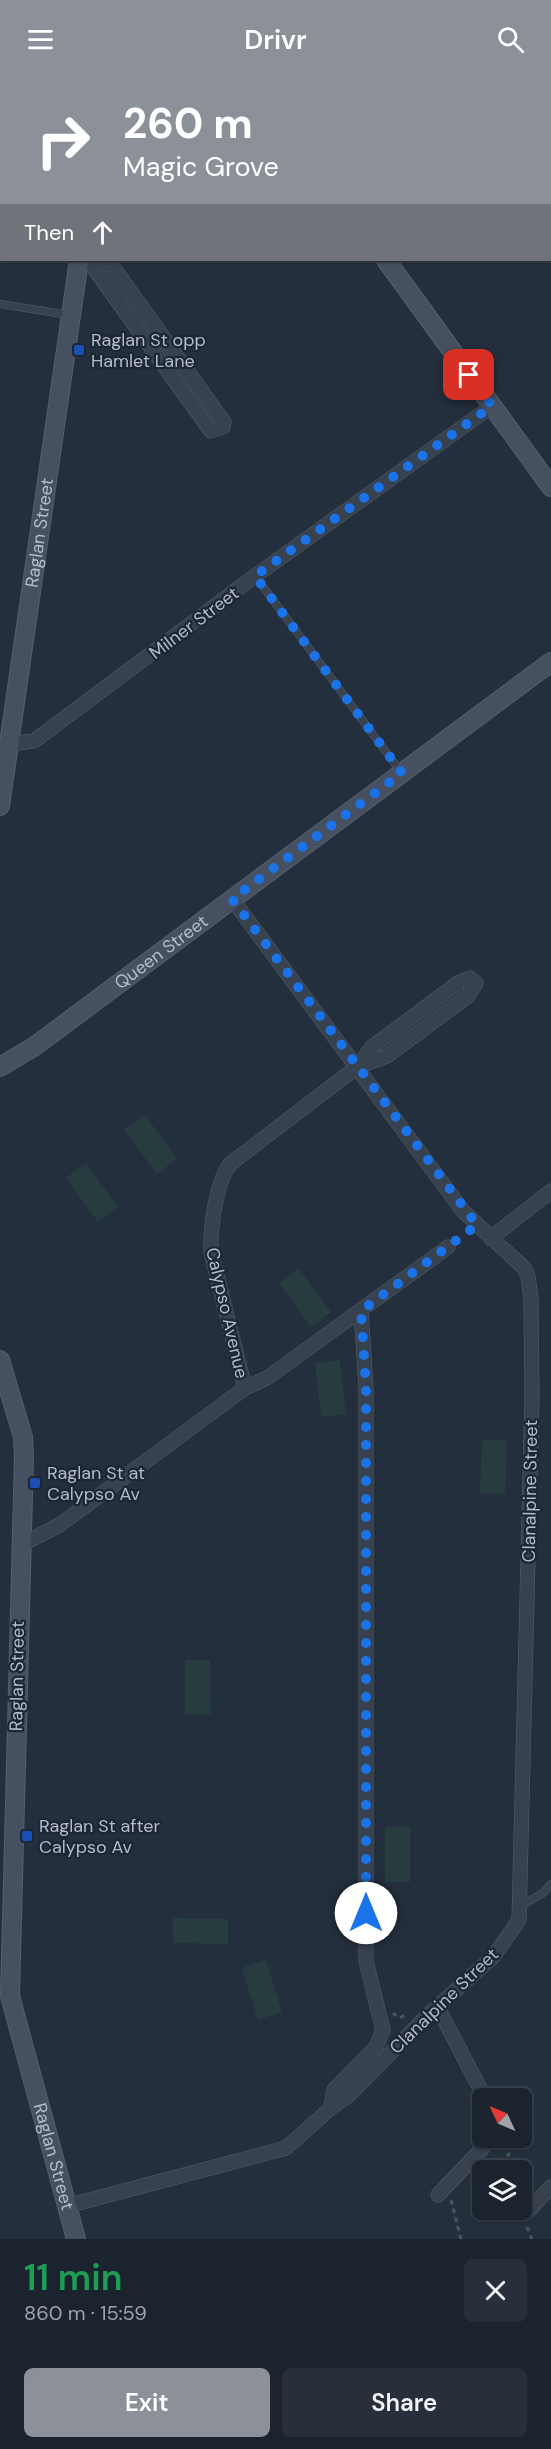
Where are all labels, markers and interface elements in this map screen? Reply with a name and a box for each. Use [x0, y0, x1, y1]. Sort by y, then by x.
text: Drivr [244, 22, 307, 57]
icon: menu [24, 23, 57, 56]
icon: search [494, 23, 527, 56]
text: 260 m [123, 96, 253, 151]
icon: right [24, 102, 102, 180]
text: Magic Grove [123, 149, 279, 184]
icon: ahead [86, 216, 119, 249]
text: Then [24, 218, 74, 247]
place label: Raglan St opp Hamlet Lane [91, 328, 206, 373]
marker: Raglan St opp Hamlet Lane [72, 343, 86, 357]
pin [443, 349, 494, 400]
icon: arrive [452, 358, 485, 391]
street label: Raglan Street [20, 477, 59, 589]
street label: Milner Street [144, 581, 244, 665]
street label: Queen Street [109, 909, 213, 995]
street label: Calypso Avenue [200, 1245, 254, 1381]
street label: Clanalpine Street [517, 1419, 543, 1563]
place label: Raglan St at Calypso Av [47, 1461, 145, 1506]
marker: Raglan St at Calypso Av [28, 1476, 42, 1490]
street label: Raglan Street [4, 1621, 30, 1731]
place label: Raglan St after Calypso Av [39, 1814, 160, 1859]
marker: Raglan St after Calypso Av [20, 1829, 34, 1843]
position arrow [334, 1881, 398, 1945]
street label: Clanalpine Street [384, 1943, 504, 2059]
north arrow [472, 2088, 532, 2148]
map controls [472, 2088, 532, 2220]
street label: Raglan Street [28, 2100, 80, 2213]
button: layers [472, 2160, 532, 2220]
text: 11 min [24, 2254, 122, 2301]
button: close [464, 2259, 527, 2322]
text: 860 m · 15:59 [24, 2300, 147, 2326]
button: Exit [24, 2368, 270, 2437]
button: Share [282, 2368, 527, 2437]

